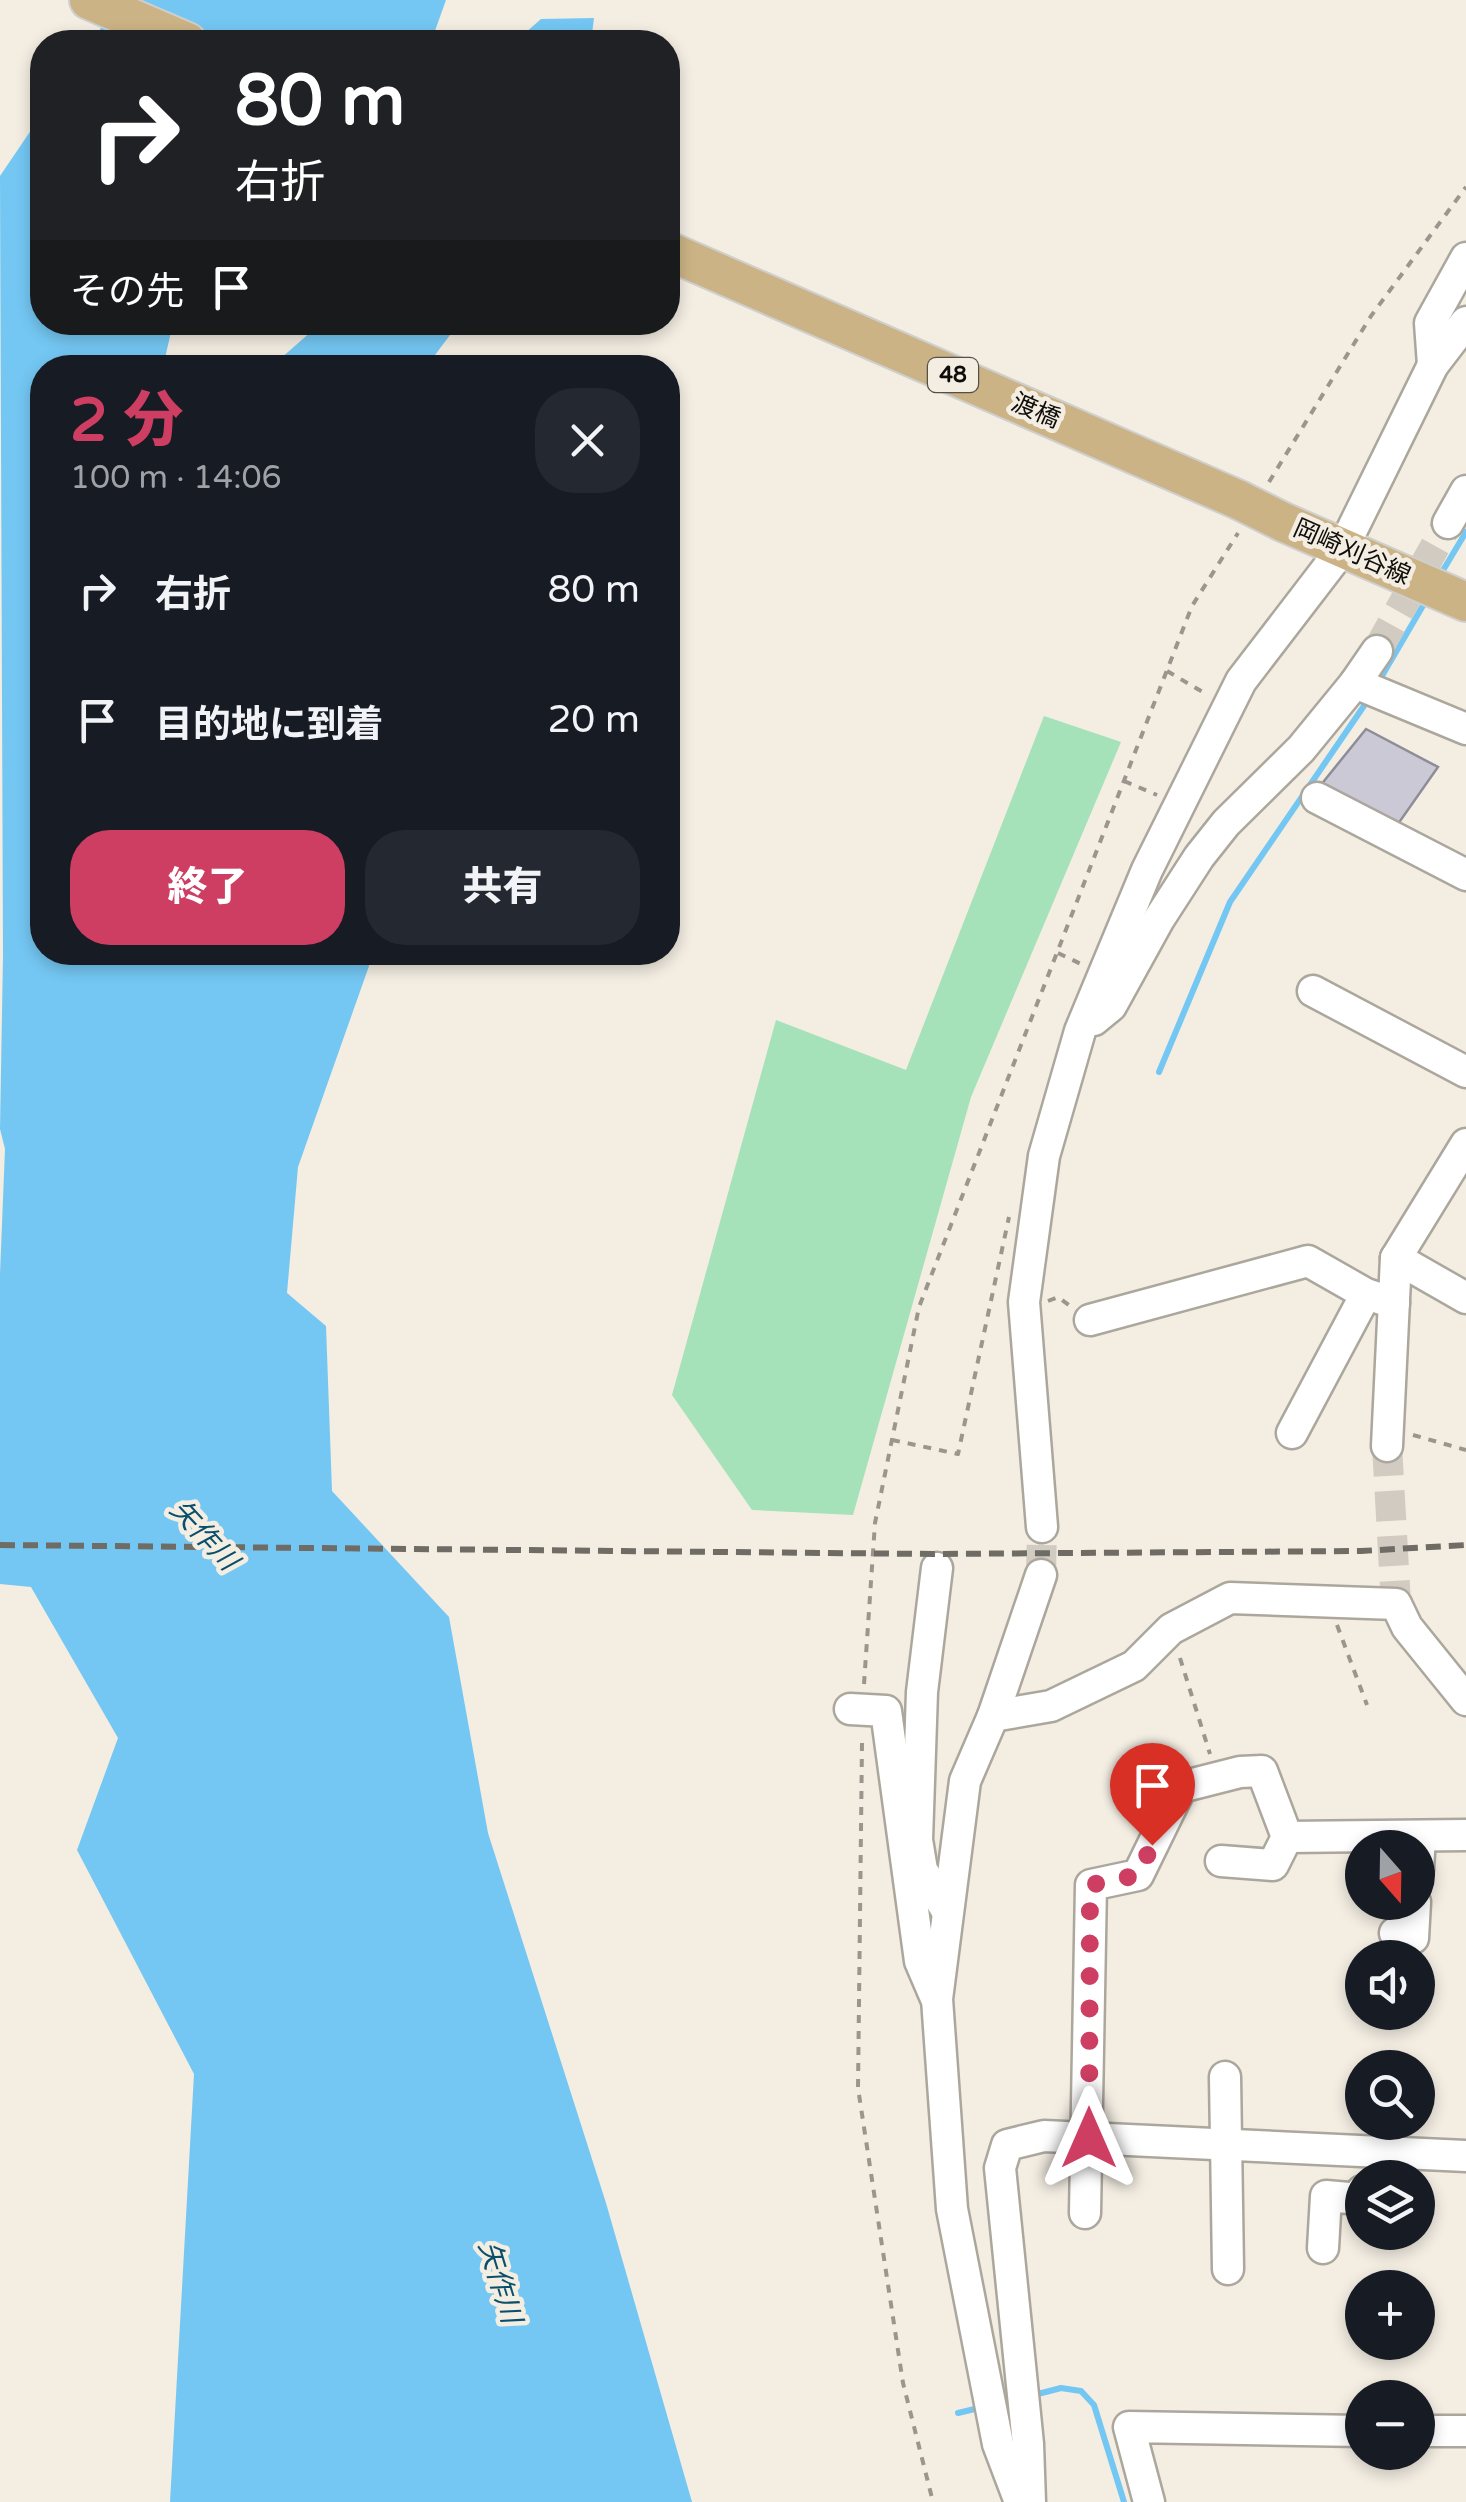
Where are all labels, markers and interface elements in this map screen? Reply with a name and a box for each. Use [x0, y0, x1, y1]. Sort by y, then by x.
text: 80 m [235, 60, 405, 144]
icon: right [70, 70, 200, 200]
text: 右折 [235, 156, 325, 210]
icon: arrive [204, 260, 259, 315]
text: その先 [70, 269, 184, 315]
road number: 48 [928, 358, 978, 392]
text: 2 分 [70, 385, 183, 457]
street label: 渡橋 [1007, 387, 1065, 435]
button: close [535, 388, 640, 493]
text: 100 m · 14:06 [70, 459, 282, 497]
street label: 岡崎刈谷線 [1289, 513, 1415, 591]
icon: right [70, 563, 125, 618]
text: 80 m [548, 567, 640, 613]
text: 右折 [155, 572, 231, 618]
icon: arrive [70, 693, 125, 748]
text: 20 m [548, 697, 640, 743]
text: 目的地に到着 [155, 702, 383, 748]
button: 終了 [70, 830, 345, 945]
button: 共有 [365, 830, 640, 945]
water label: 矢作川 [163, 1493, 247, 1579]
pin [1110, 1743, 1195, 1846]
icon: arrive [1125, 1758, 1180, 1813]
north arrow [1345, 1830, 1435, 1920]
map controls [1345, 1830, 1435, 2470]
button: sound [1345, 1940, 1435, 2030]
button: search [1345, 2050, 1435, 2140]
position arrow [1037, 2086, 1141, 2190]
button: layers [1345, 2160, 1435, 2250]
water label: 矢作川 [471, 2237, 529, 2330]
button: + [1345, 2270, 1435, 2360]
button: − [1345, 2380, 1435, 2470]

